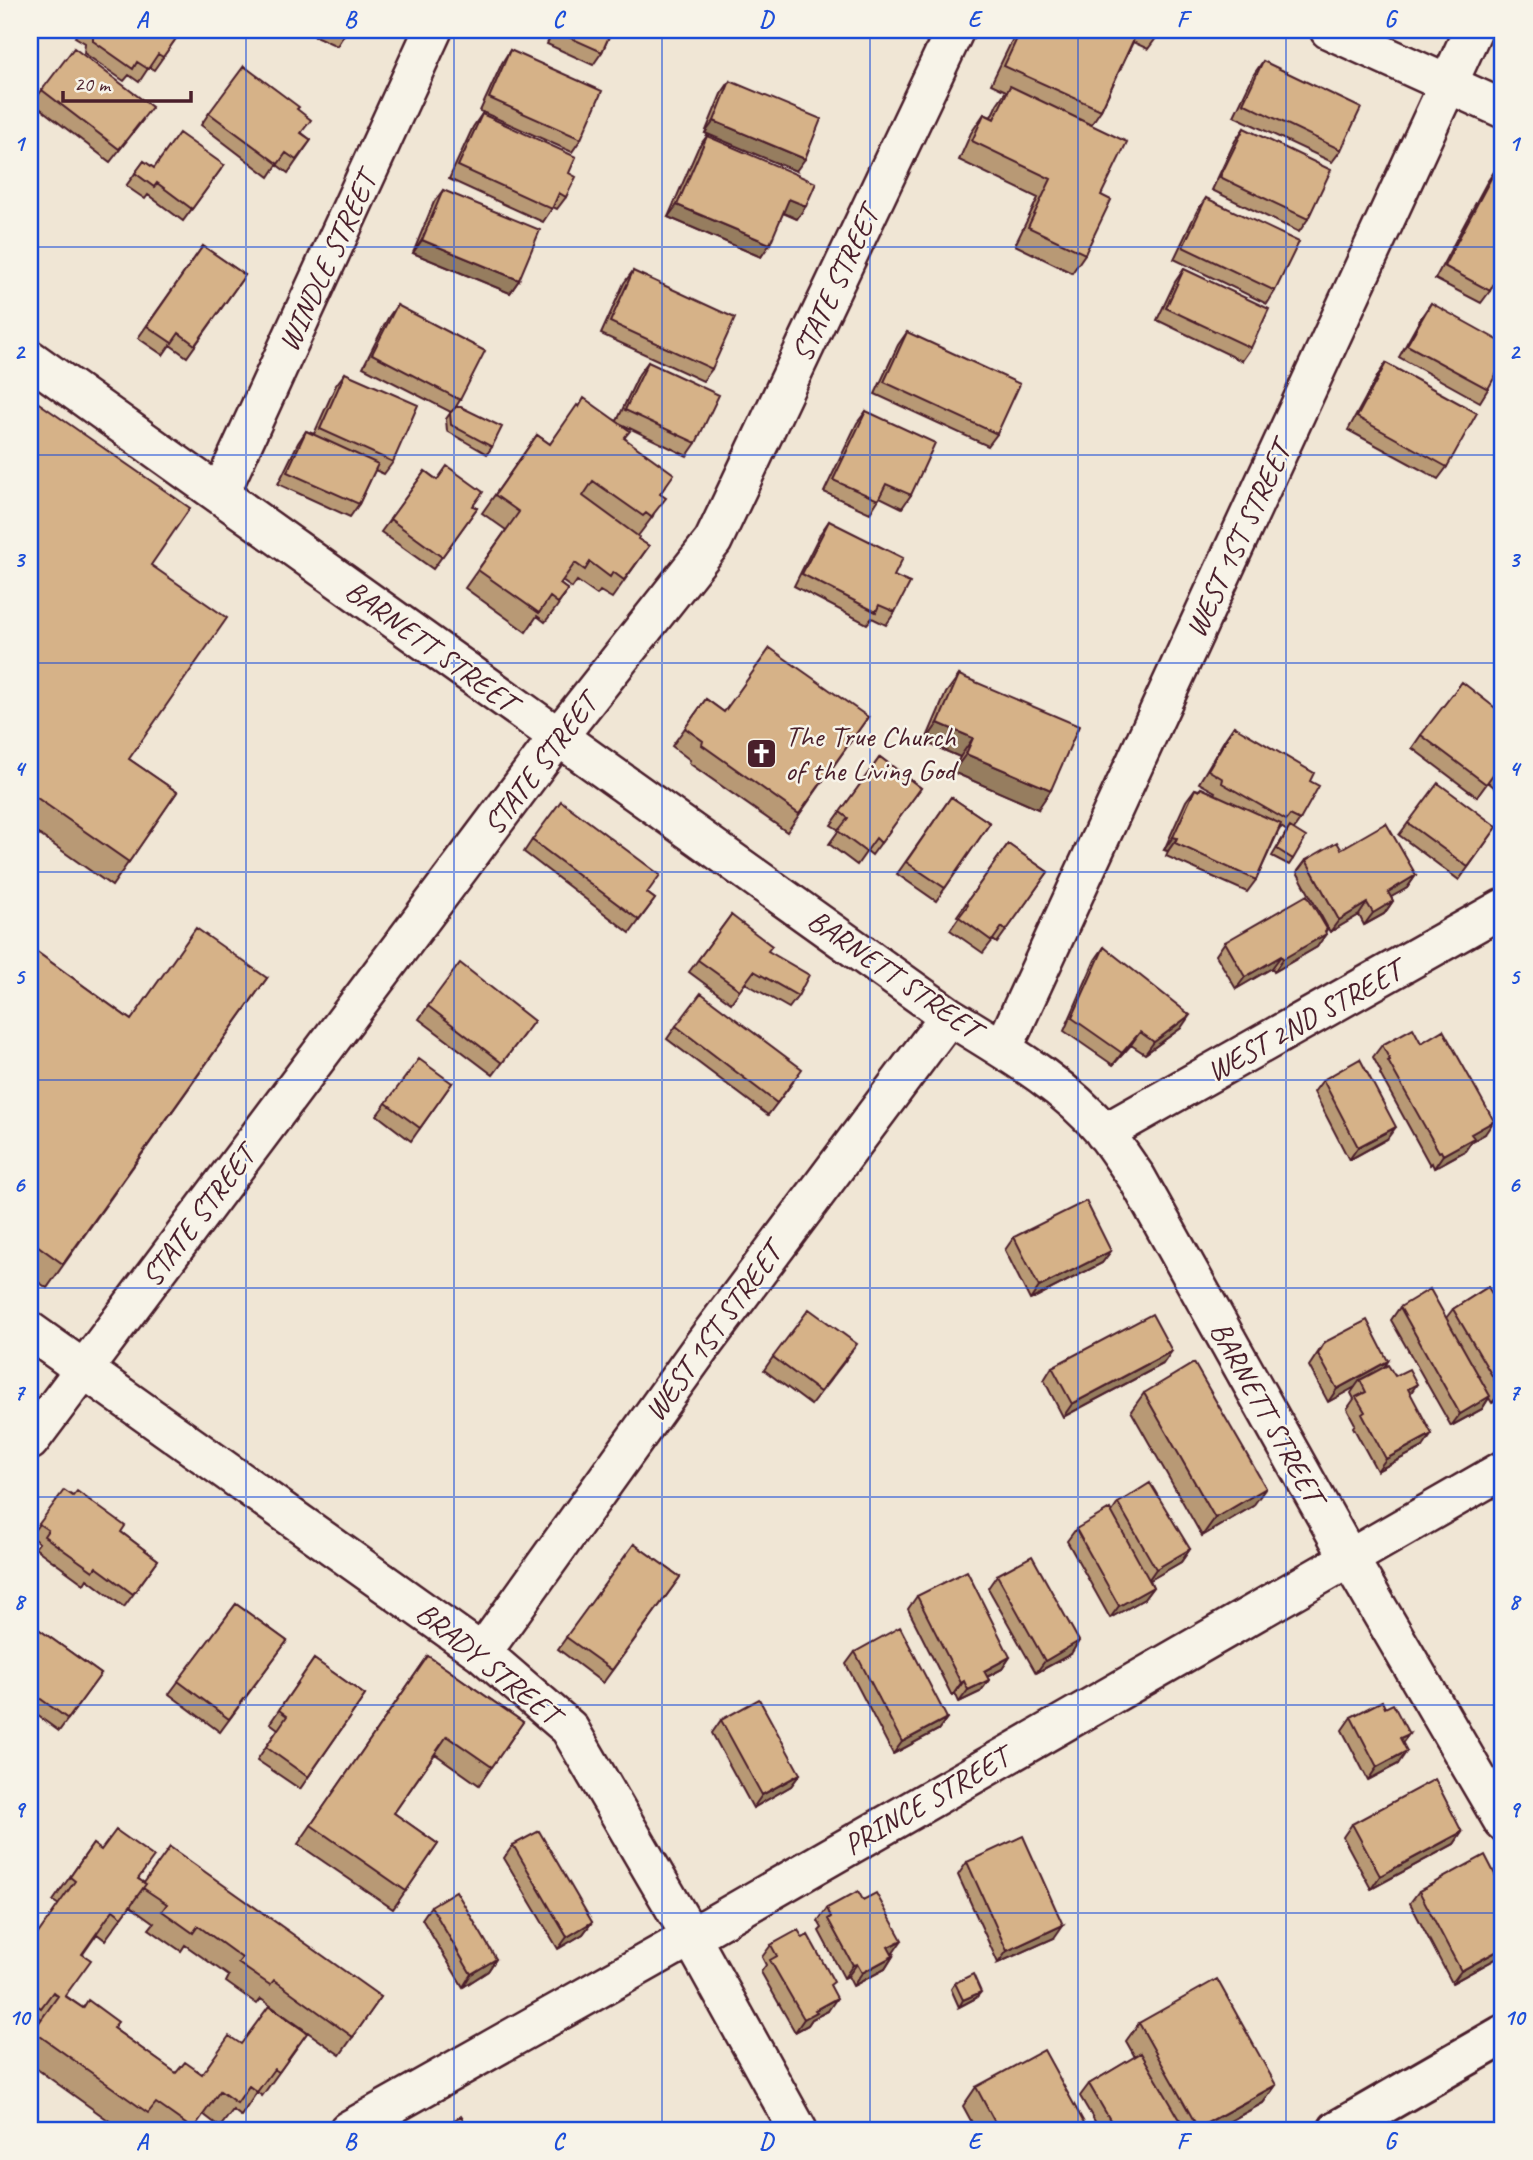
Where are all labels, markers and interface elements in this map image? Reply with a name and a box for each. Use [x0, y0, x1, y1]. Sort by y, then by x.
text: A [136, 5, 150, 34]
text: B [344, 5, 358, 34]
text: C [553, 5, 567, 34]
text: D [759, 5, 775, 34]
text: E [968, 5, 984, 34]
text: F [1177, 5, 1193, 34]
text: G [1384, 5, 1399, 34]
scale bar [63, 60, 191, 104]
text: 20 m [74, 71, 112, 97]
text: 1 [14, 129, 27, 158]
text: 1 [1509, 129, 1522, 158]
street label: WINDLE STREET [269, 160, 388, 357]
street label: STATE STREET [783, 195, 890, 368]
text: 2 [14, 337, 27, 366]
text: 2 [1509, 337, 1522, 366]
street label: WEST 1ST STREET [1176, 430, 1303, 643]
text: 3 [14, 545, 27, 574]
text: 3 [1509, 545, 1522, 574]
street label: BARNETT STREET [338, 571, 530, 725]
street label: STATE STREET [475, 681, 609, 842]
place label: The True Church of the Living God [785, 717, 959, 789]
church icon: The True Church of the Living God [745, 736, 779, 770]
text: 4 [14, 754, 27, 783]
text: 4 [1509, 754, 1522, 783]
street label: BARNETT STREET [801, 901, 993, 1052]
street label: WEST 2ND STREET [1200, 948, 1414, 1090]
text: 5 [14, 962, 26, 991]
text: 5 [1509, 962, 1521, 991]
street label: STATE STREET [133, 1133, 267, 1294]
text: 6 [14, 1170, 27, 1199]
text: 6 [1509, 1170, 1522, 1199]
street label: WEST 1ST STREET [636, 1230, 794, 1428]
street label: BARNETT STREET [1202, 1315, 1336, 1516]
text: 7 [14, 1378, 27, 1407]
text: 7 [1509, 1378, 1522, 1407]
text: 8 [14, 1587, 27, 1616]
text: 8 [1509, 1587, 1522, 1616]
street label: BRADY STREET [409, 1594, 573, 1737]
street label: PRINCE STREET [837, 1735, 1021, 1863]
text: 9 [14, 1795, 27, 1824]
text: 9 [1509, 1795, 1522, 1824]
text: 10 [9, 2003, 32, 2032]
text: 10 [1504, 2003, 1527, 2032]
text: A [136, 2127, 150, 2156]
text: B [344, 2127, 358, 2156]
text: C [553, 2127, 567, 2156]
text: D [759, 2127, 775, 2156]
text: E [968, 2127, 984, 2156]
text: F [1177, 2127, 1193, 2156]
text: G [1384, 2127, 1399, 2156]

